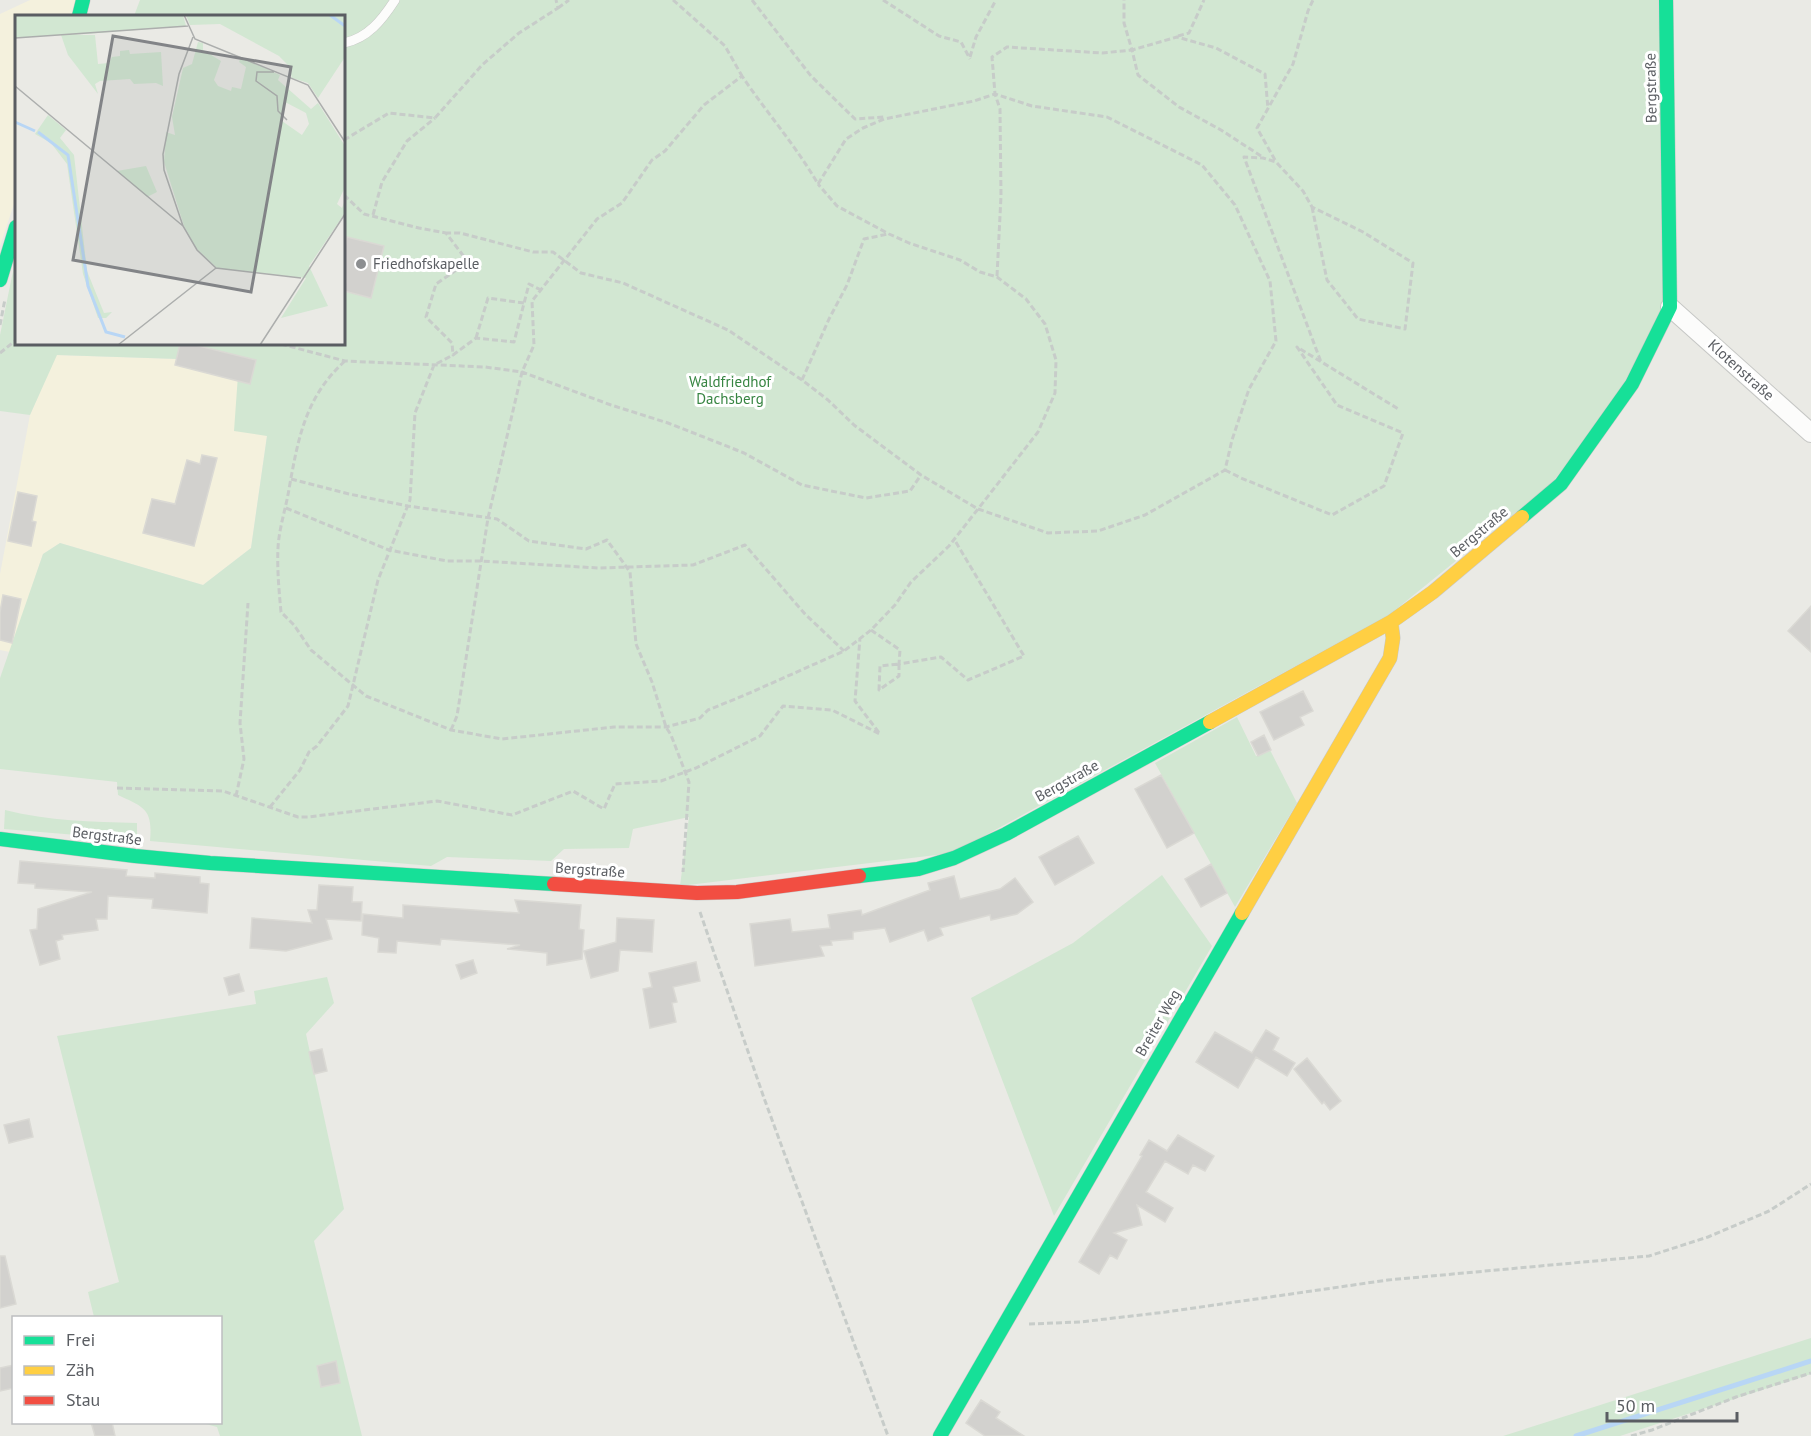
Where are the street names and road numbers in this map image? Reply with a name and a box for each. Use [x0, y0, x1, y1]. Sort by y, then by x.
street label: Bergstraße [1640, 53, 1661, 123]
street label: Klotenstraße [1704, 335, 1778, 404]
street label: Bergstraße [1446, 502, 1512, 561]
street label: Bergstraße [1032, 755, 1102, 806]
street label: Bergstraße [71, 822, 143, 849]
street label: Bergstraße [554, 858, 626, 881]
street label: Breiter Weg [1131, 986, 1184, 1060]

